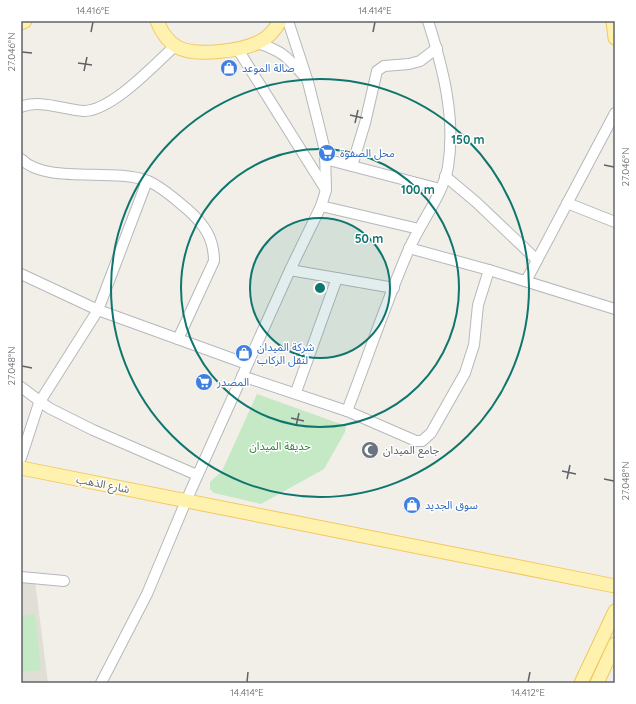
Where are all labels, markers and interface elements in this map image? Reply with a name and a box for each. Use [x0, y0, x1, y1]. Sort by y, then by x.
text: 14.416°E [76, 4, 110, 17]
text: 14.414°E [358, 4, 392, 17]
text: 27.046°N [5, 33, 18, 71]
shop icon: صالة الموعد [219, 58, 239, 78]
place label: صالة الموعد [242, 61, 295, 75]
text: 150 m [451, 132, 485, 147]
supermarket icon: محل الصفوة [317, 143, 337, 163]
place label: محل الصفوة [340, 146, 395, 160]
text: 27.046°N [619, 148, 632, 186]
text: 100 m [401, 182, 435, 197]
text: 50 m [355, 231, 383, 246]
centre of rings [313, 281, 327, 295]
place label: شركة الميدان لنقل الركاب [257, 340, 315, 367]
shop icon: شركة الميدان لنقل الركاب [234, 343, 254, 363]
text: 27.048°N [5, 347, 18, 385]
supermarket icon: المصدر [194, 372, 214, 392]
place label: المصدر [216, 375, 249, 389]
park label: حديقة الميدان [249, 439, 311, 453]
mosque icon: جامع الميدان [360, 440, 380, 460]
place label: جامع الميدان [383, 443, 440, 458]
text: 27.048°N [619, 462, 632, 500]
street label: شارع الذهب [75, 472, 131, 497]
shop icon: سوق الجديد [402, 495, 422, 515]
place label: سوق الجديد [425, 498, 478, 512]
text: 14.414°E [230, 686, 264, 699]
text: 14.412°E [511, 686, 545, 699]

